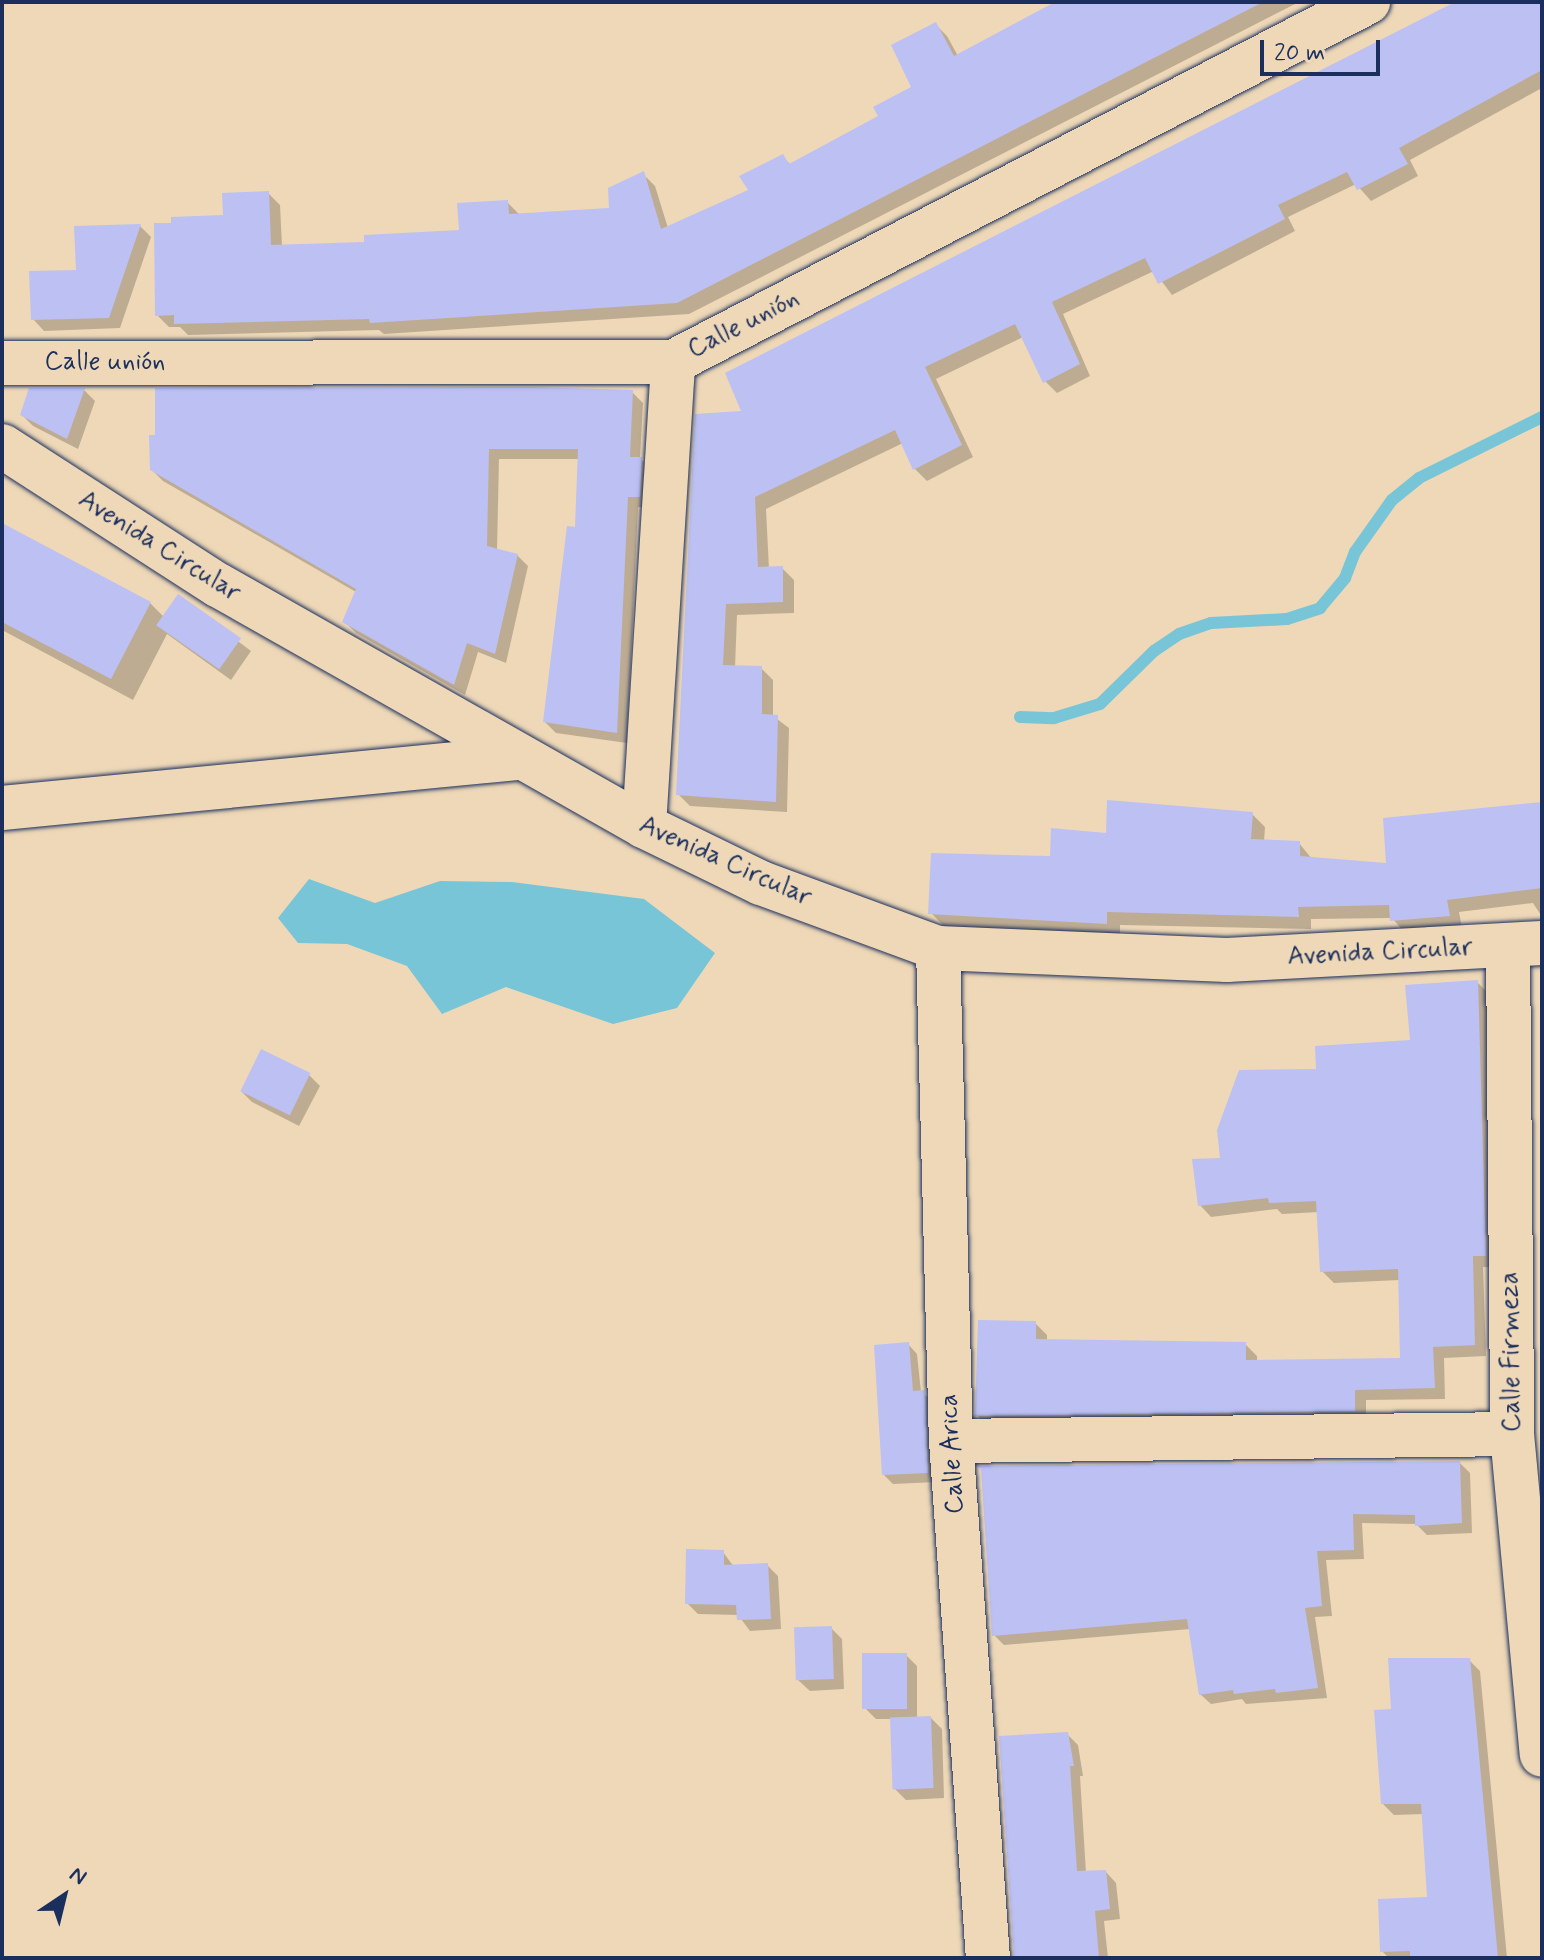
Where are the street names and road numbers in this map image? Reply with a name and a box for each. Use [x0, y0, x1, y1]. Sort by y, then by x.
street label: Calle unión [684, 284, 804, 366]
street label: Calle unión [46, 347, 164, 379]
street label: Avenida Circular [74, 486, 244, 608]
street label: Avenida Circular [636, 811, 814, 913]
street label: Avenida Circular [1289, 933, 1471, 973]
street label: Calle Firmeza [1495, 1271, 1529, 1433]
street label: Calle Arica [934, 1391, 972, 1517]

